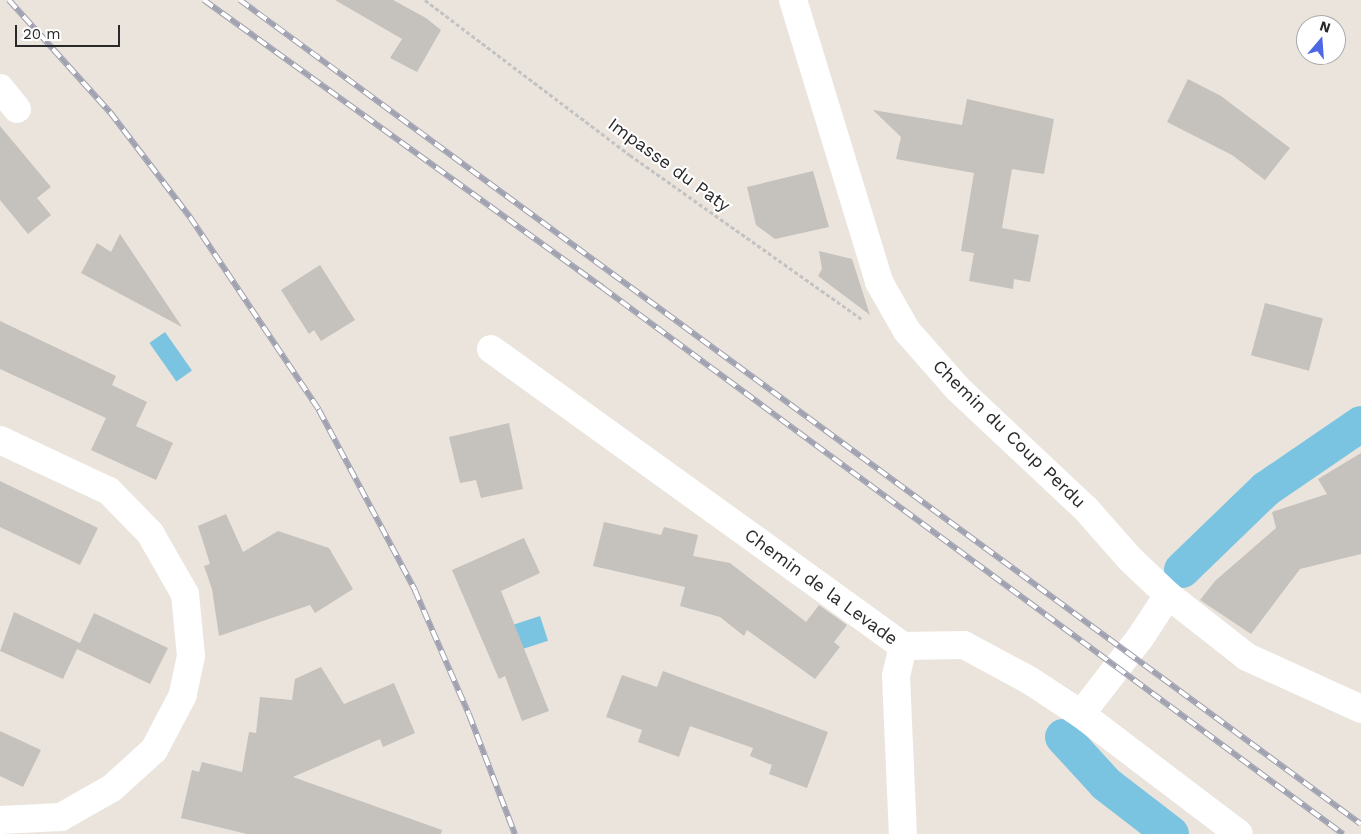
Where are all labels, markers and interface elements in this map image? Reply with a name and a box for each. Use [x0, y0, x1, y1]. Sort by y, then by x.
scale bar [18, 15, 122, 47]
north arrow [1296, 15, 1346, 65]
text: N [1318, 17, 1333, 36]
text: 20 m [23, 25, 61, 43]
street label: Impasse du Paty [604, 113, 734, 217]
street label: Chemin du Coup Perdu [928, 355, 1090, 513]
street label: Chemin de la Levade [740, 524, 902, 650]

